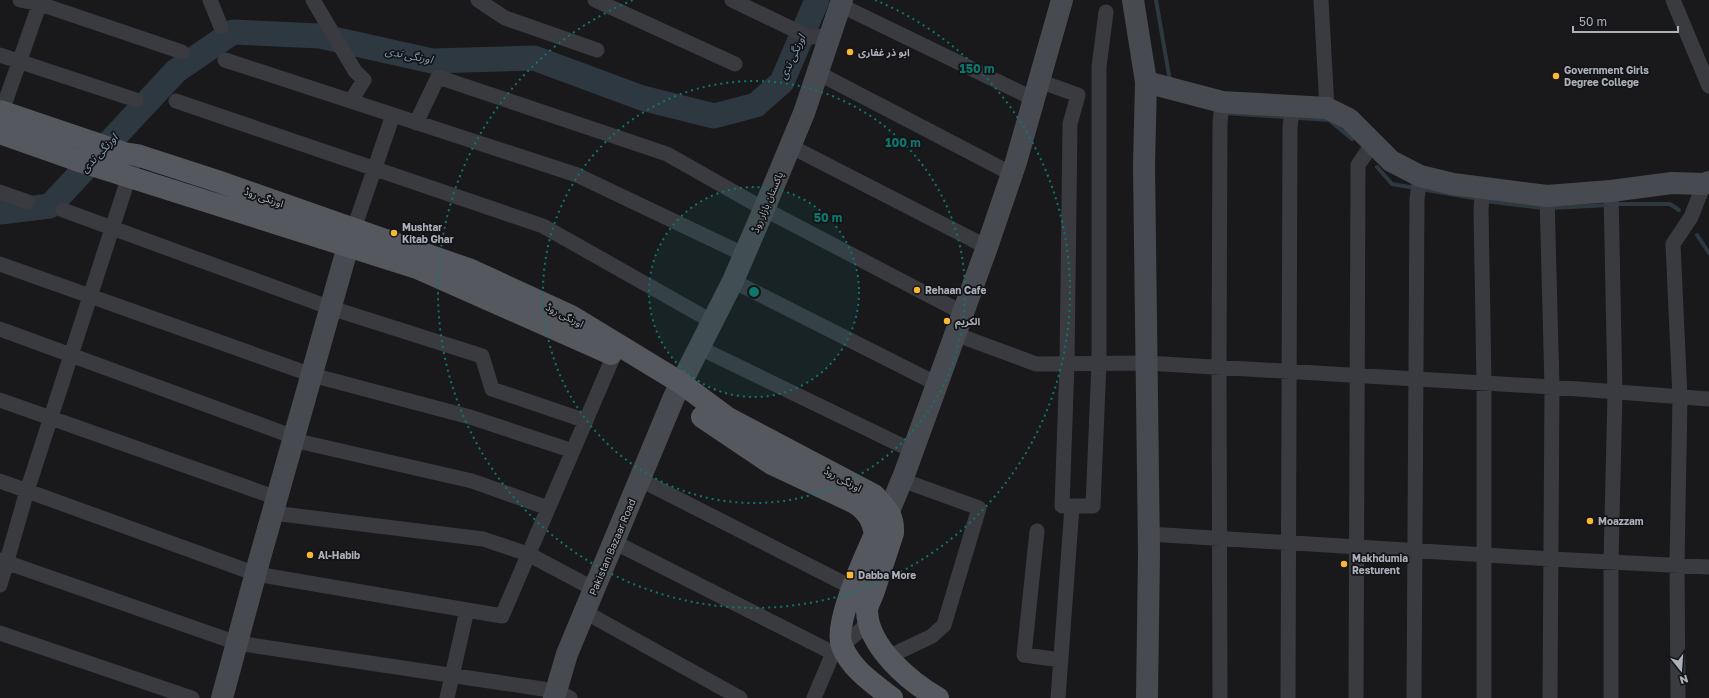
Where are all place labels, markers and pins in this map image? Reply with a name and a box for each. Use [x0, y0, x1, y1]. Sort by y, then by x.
place label: ابو ذر غفاری [858, 46, 910, 59]
marker: ابو ذر غفاری [845, 47, 855, 57]
place label: Government Girls Degree College [1564, 64, 1649, 88]
marker: Government Girls Degree College [1551, 71, 1561, 81]
place label: Mushtar Kitab Ghar [402, 221, 454, 245]
marker: Mushtar Kitab Ghar [389, 228, 399, 238]
place label: Rehaan Cafe [925, 284, 986, 296]
centre of rings [747, 285, 761, 299]
marker: Rehaan Cafe [912, 285, 922, 295]
place label: الکریم [955, 315, 980, 329]
marker: الکریم [942, 316, 952, 326]
place label: Moazzam [1598, 515, 1644, 527]
marker: Moazzam [1585, 516, 1595, 526]
place label: Al-Habib [318, 549, 360, 561]
marker: Al-Habib [305, 550, 315, 560]
place label: Makhdumia Resturent [1352, 552, 1408, 576]
marker: Makhdumia Resturent [1339, 559, 1349, 569]
place label: Dabba More [858, 569, 916, 581]
marker: Dabba More [845, 570, 855, 580]

